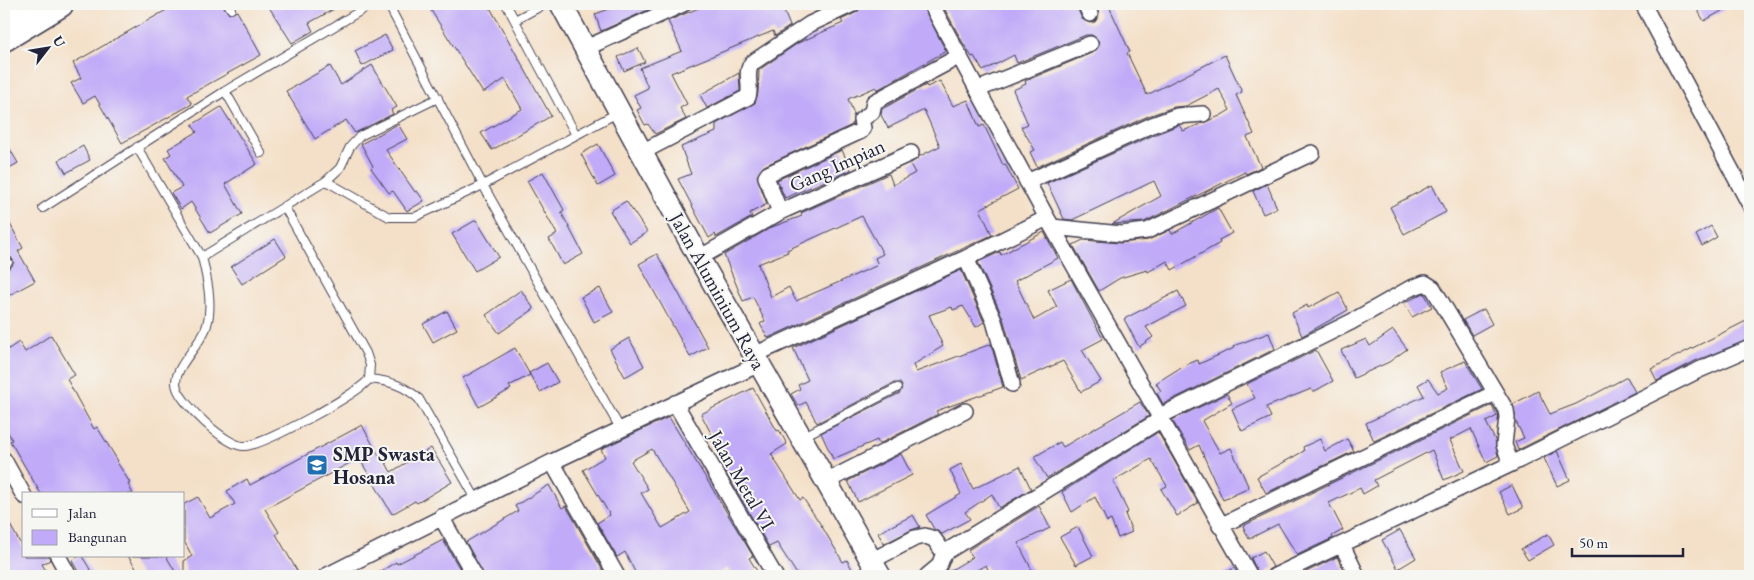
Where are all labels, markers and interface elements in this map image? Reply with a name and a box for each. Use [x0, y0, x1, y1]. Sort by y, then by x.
north arrow [22, 22, 72, 72]
text: U [49, 32, 70, 51]
street label: Gang Impian [785, 132, 889, 198]
street label: Jalan Aluminium Raya [663, 206, 772, 374]
street label: Jalan Metal VI [702, 424, 781, 535]
place label: SMP Swasta Hosana [333, 441, 435, 490]
school or university icon: SMP Swasta Hosana [305, 453, 329, 477]
legend [22, 492, 185, 558]
text: Jalan [66, 503, 97, 522]
scale bar [1572, 525, 1683, 557]
text: Bangunan [68, 527, 127, 546]
text: 50 m [1579, 533, 1608, 552]

